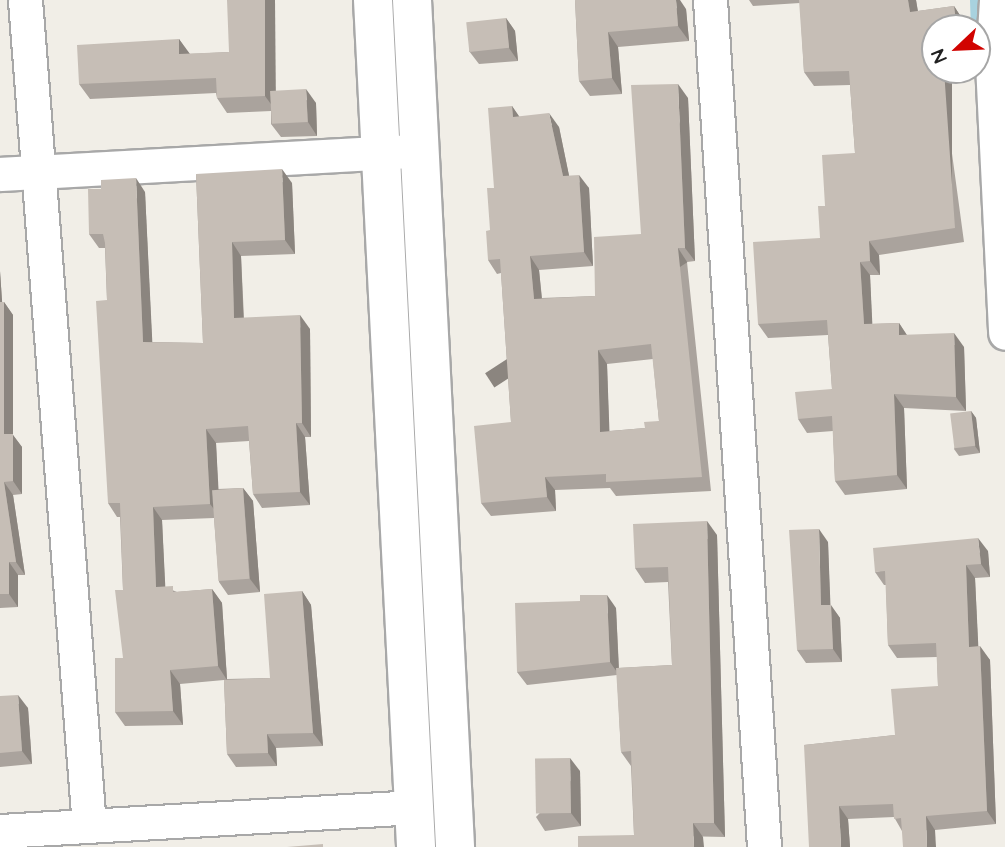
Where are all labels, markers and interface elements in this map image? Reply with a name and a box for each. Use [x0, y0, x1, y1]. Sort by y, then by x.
north arrow [921, 14, 991, 84]
text: N [925, 45, 952, 68]

